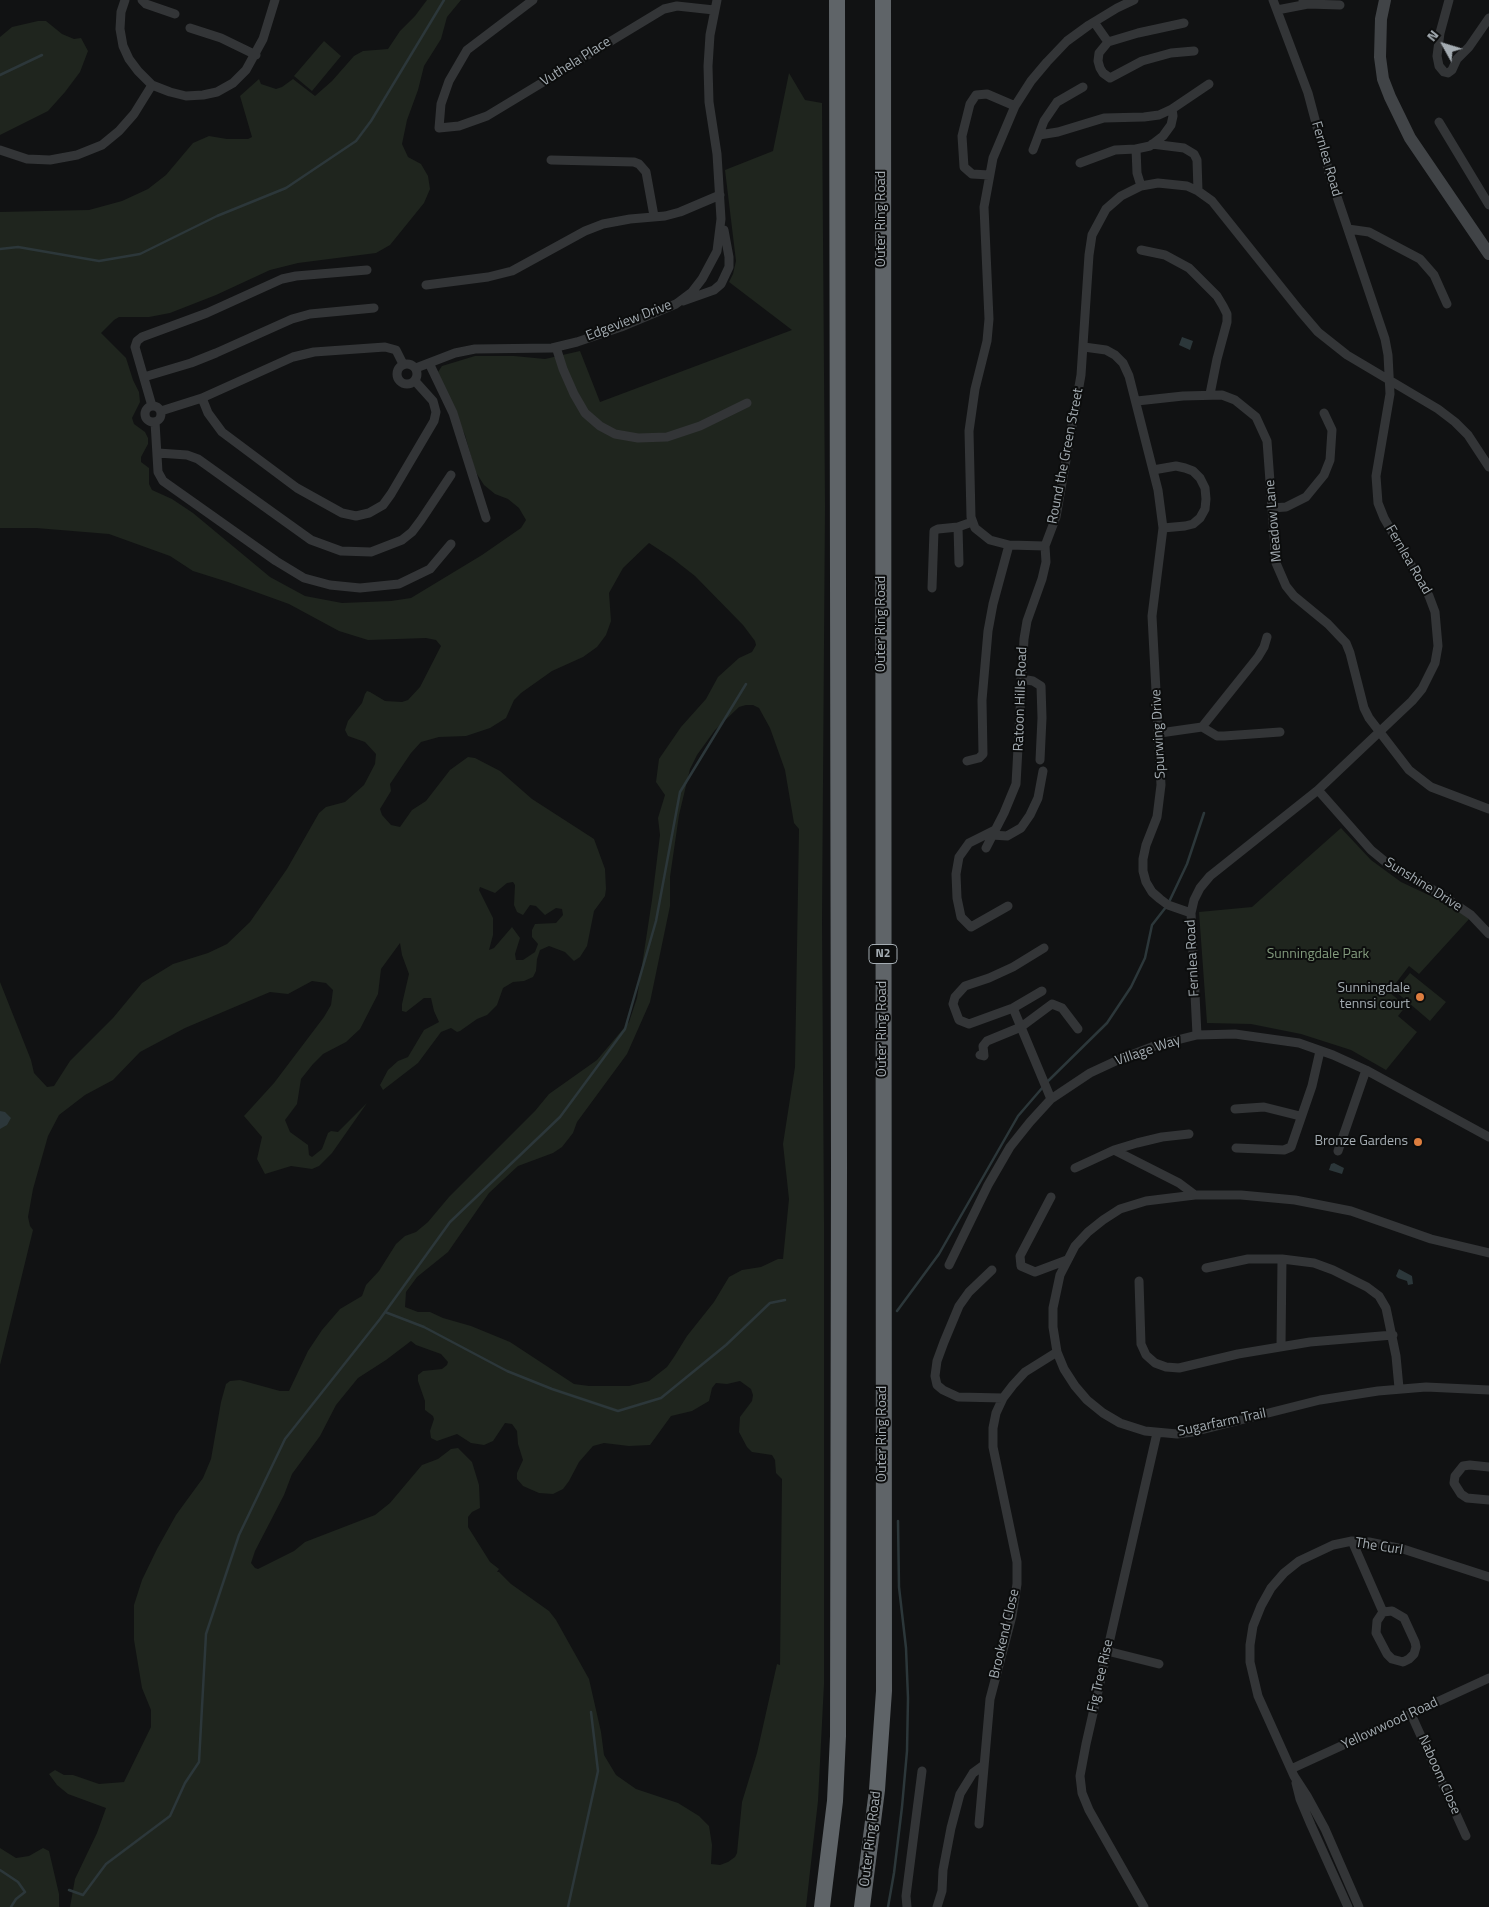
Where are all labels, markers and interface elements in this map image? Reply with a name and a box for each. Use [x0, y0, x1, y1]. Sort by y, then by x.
north arrow [1419, 20, 1469, 70]
text: N [1421, 25, 1443, 46]
street label: Vuthela Place [538, 34, 614, 90]
street label: Fernlea Road [1307, 120, 1345, 198]
street label: Outer Ring Road [874, 171, 890, 267]
street label: Edgeview Drive [584, 297, 674, 345]
street label: Round the Green Street [1045, 387, 1087, 525]
street label: Meadow Lane [1262, 479, 1286, 563]
street label: Fernlea Road [1381, 522, 1435, 598]
street label: Outer Ring Road [874, 576, 890, 672]
street label: Ratoon Hills Road [1011, 646, 1031, 752]
street label: Spurwing Drive [1148, 689, 1170, 779]
street label: Sunshine Drive [1381, 855, 1465, 915]
street label: Fernlea Road [1183, 919, 1203, 997]
road number: N2 [869, 944, 897, 964]
park label: Sunningdale Park [1267, 947, 1369, 963]
street label: Outer Ring Road [875, 981, 891, 1077]
place label: Sunningdale tennsi court [1337, 981, 1410, 1014]
marker: Sunningdale tennsi court [1414, 991, 1426, 1003]
street label: Village Way [1113, 1032, 1183, 1070]
place label: Bronze Gardens [1314, 1134, 1408, 1150]
marker: Bronze Gardens [1412, 1136, 1424, 1148]
street label: Outer Ring Road [875, 1386, 891, 1482]
street label: Sugarfarm Trail [1176, 1405, 1268, 1441]
street label: The Curl [1354, 1535, 1404, 1559]
street label: Brookend Close [987, 1588, 1023, 1680]
street label: Fig Tree Rise [1084, 1638, 1118, 1714]
street label: Yellowwood Road [1339, 1694, 1441, 1754]
street label: Naboom Close [1414, 1733, 1464, 1817]
street label: Outer Ring Road [857, 1790, 885, 1888]

